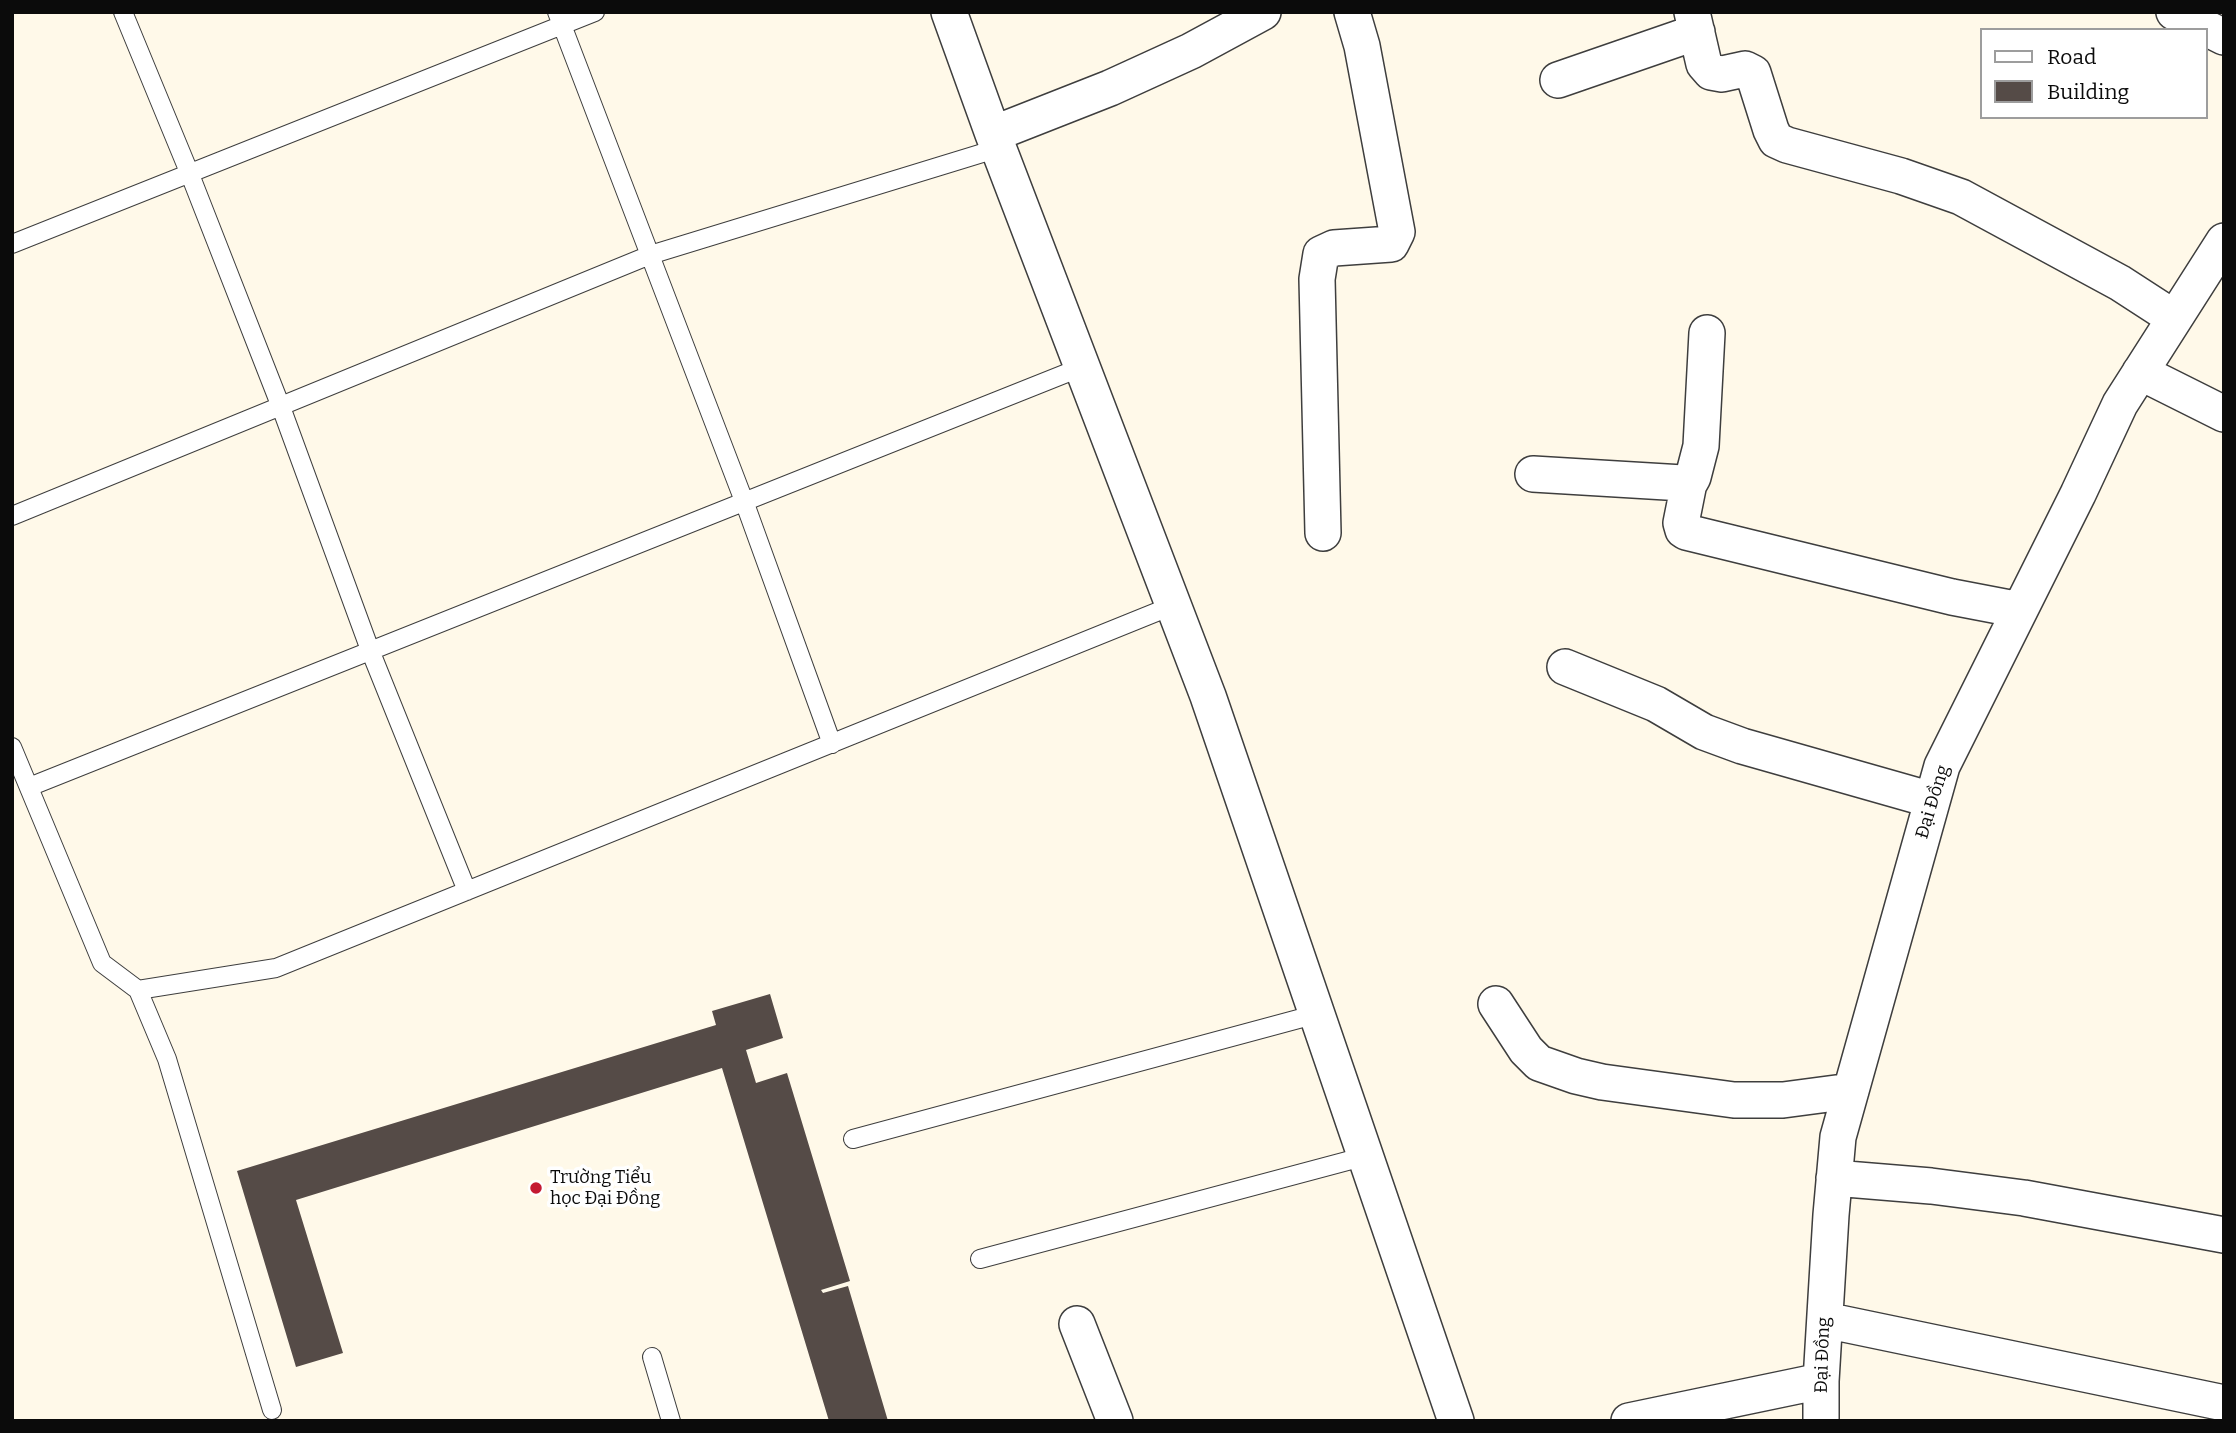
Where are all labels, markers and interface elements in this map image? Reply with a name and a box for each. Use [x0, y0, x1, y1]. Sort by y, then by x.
legend [1980, 28, 2208, 119]
text: Road [2047, 44, 2096, 70]
text: Building [2047, 79, 2129, 105]
street label: Đại Đồng [1912, 763, 1954, 841]
place label: Trường Tiểu học Đại Đồng [550, 1167, 660, 1210]
marker: Trường Tiểu học Đại Đồng [528, 1180, 544, 1196]
street label: Đại Đồng [1811, 1317, 1835, 1393]

